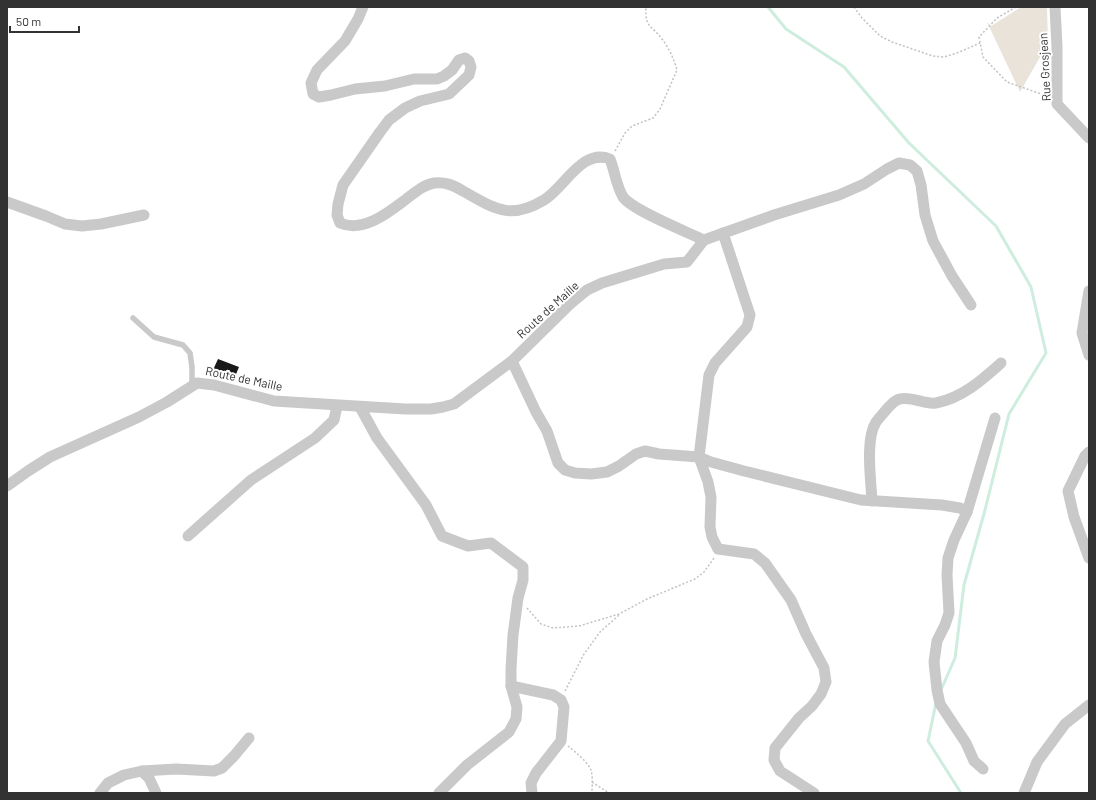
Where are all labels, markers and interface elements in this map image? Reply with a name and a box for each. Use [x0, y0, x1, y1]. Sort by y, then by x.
scale bar [10, 8, 79, 34]
text: 50 m [16, 14, 41, 28]
street label: Rue Grosjean [1035, 33, 1053, 102]
street label: Route de Maille [514, 278, 581, 341]
street label: Route de Maille [204, 363, 284, 393]

